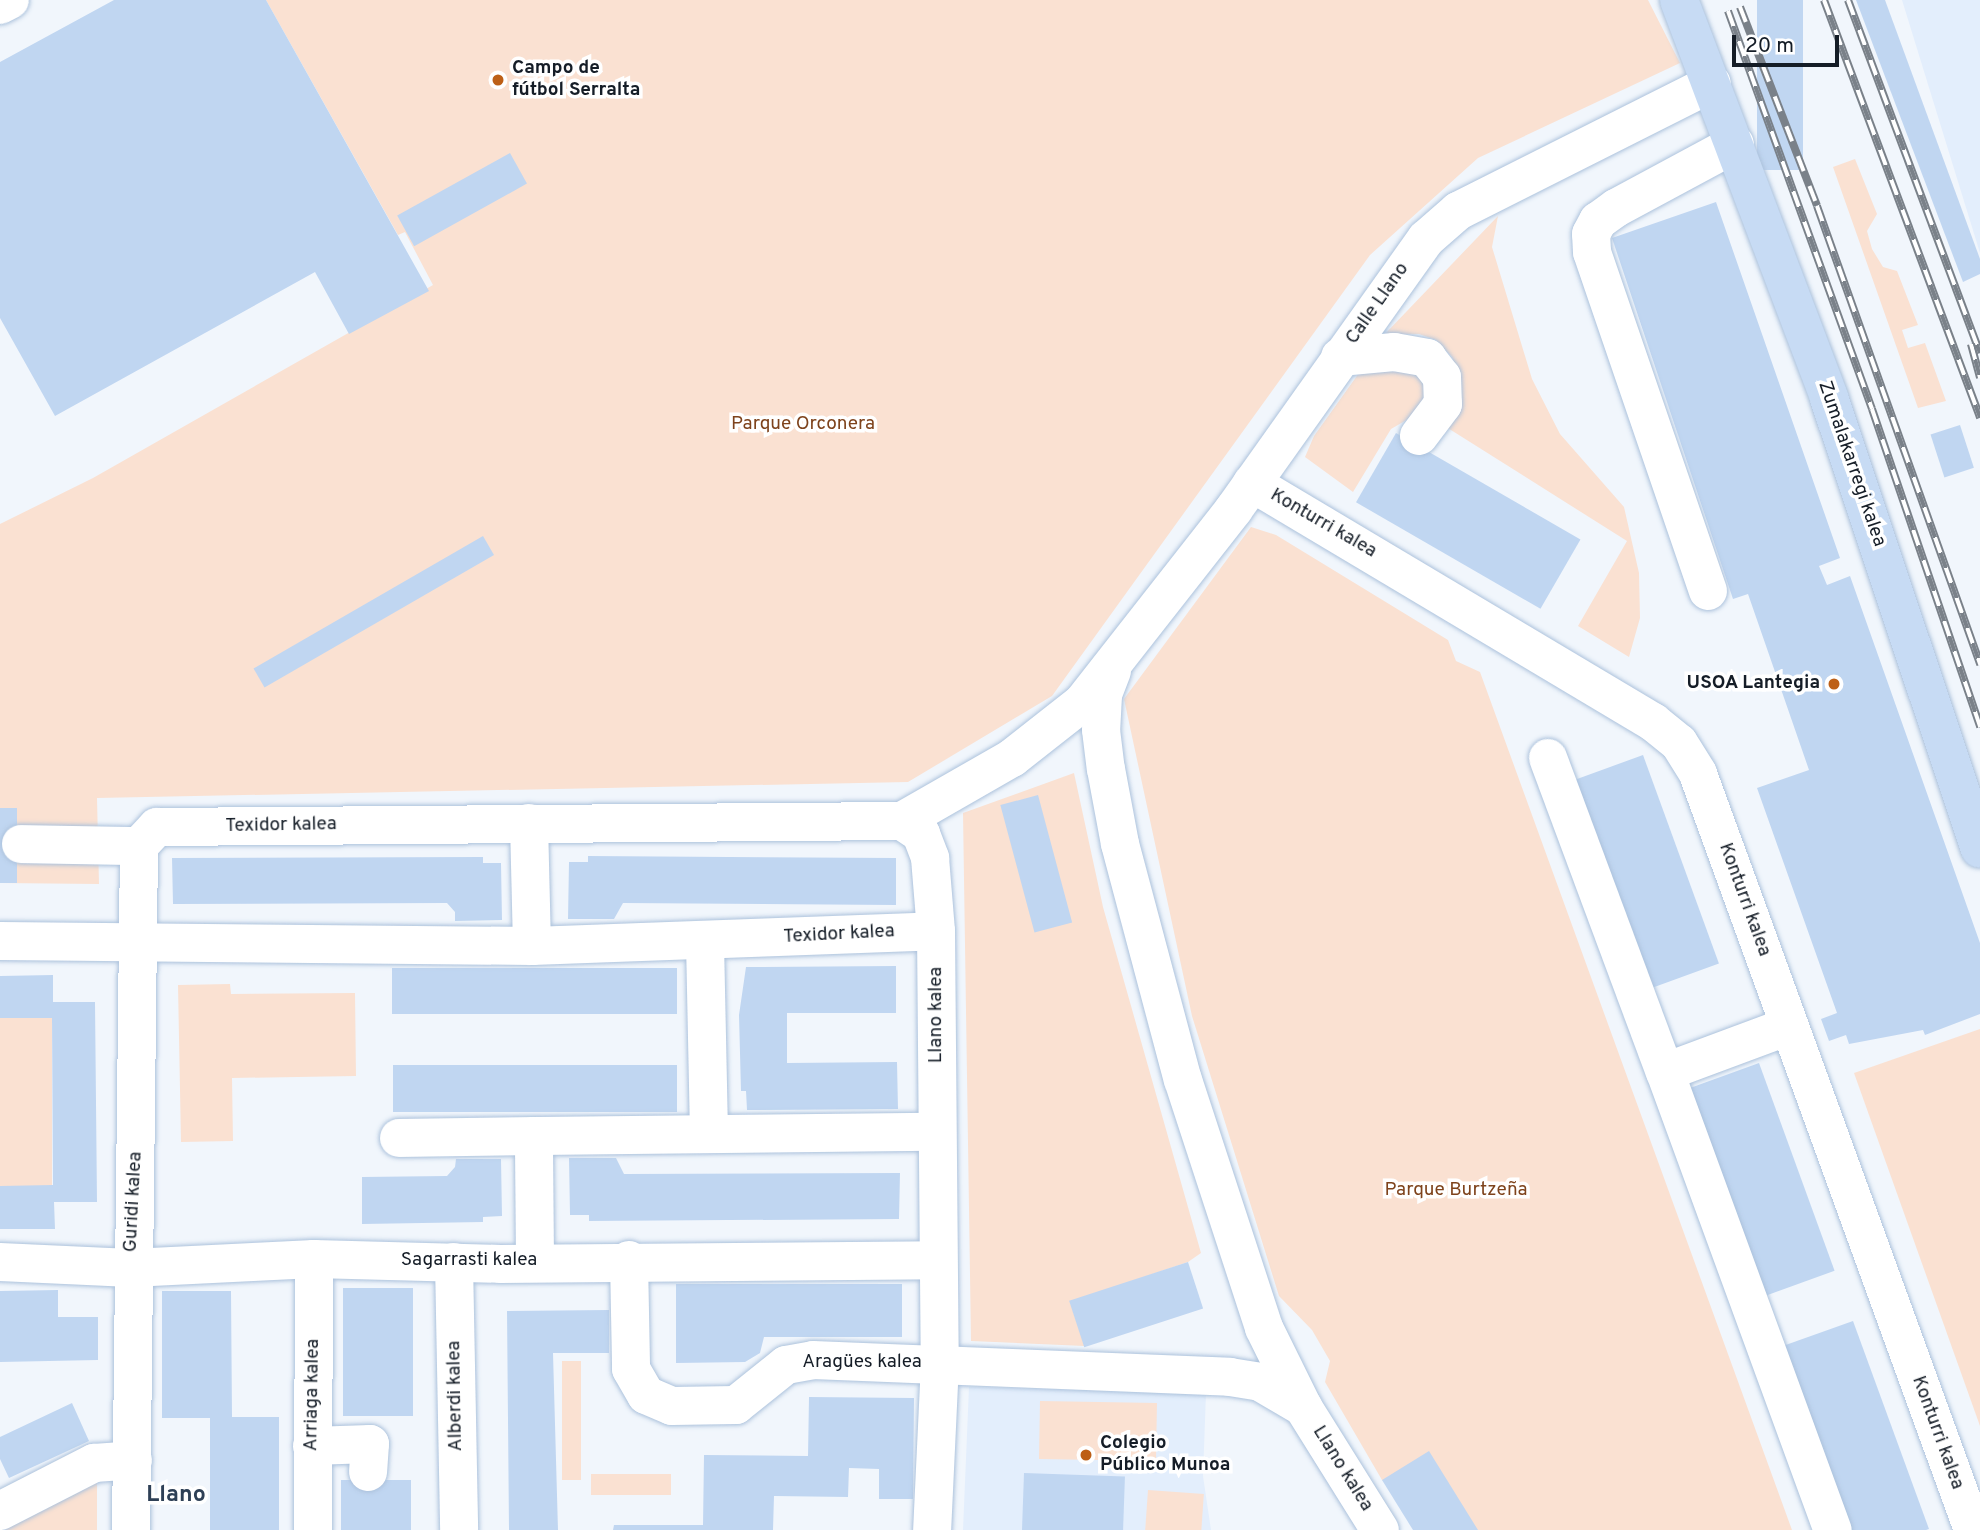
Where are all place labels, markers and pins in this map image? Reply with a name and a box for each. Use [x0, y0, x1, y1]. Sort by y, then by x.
place label: Campo de fútbol Serralta [512, 58, 640, 102]
marker: Campo de fútbol Serralta [490, 72, 506, 88]
place label: USOA Lantegia [1686, 673, 1820, 695]
marker: USOA Lantegia [1826, 676, 1842, 692]
place label: Colegio Público Munoa [1100, 1433, 1230, 1477]
marker: Colegio Público Munoa [1078, 1447, 1094, 1463]

